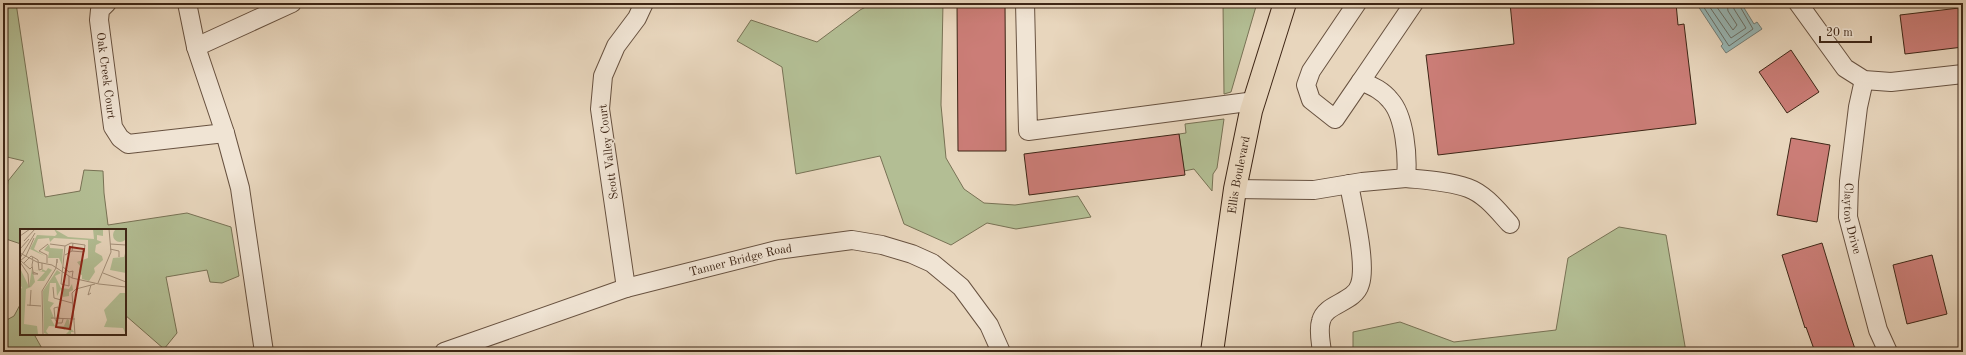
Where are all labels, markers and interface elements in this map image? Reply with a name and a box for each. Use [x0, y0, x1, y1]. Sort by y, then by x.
scale bar [1820, 18, 1871, 44]
text: 20 m [1826, 27, 1853, 39]
street label: Oak Creek Court [94, 32, 117, 120]
street label: Scott Valley Court [597, 104, 621, 200]
street label: Ellis Boulevard [1227, 135, 1253, 215]
street label: Clayton Drive [1841, 182, 1863, 256]
inset map [20, 229, 126, 335]
street label: Tanner Bridge Road [688, 243, 793, 279]

